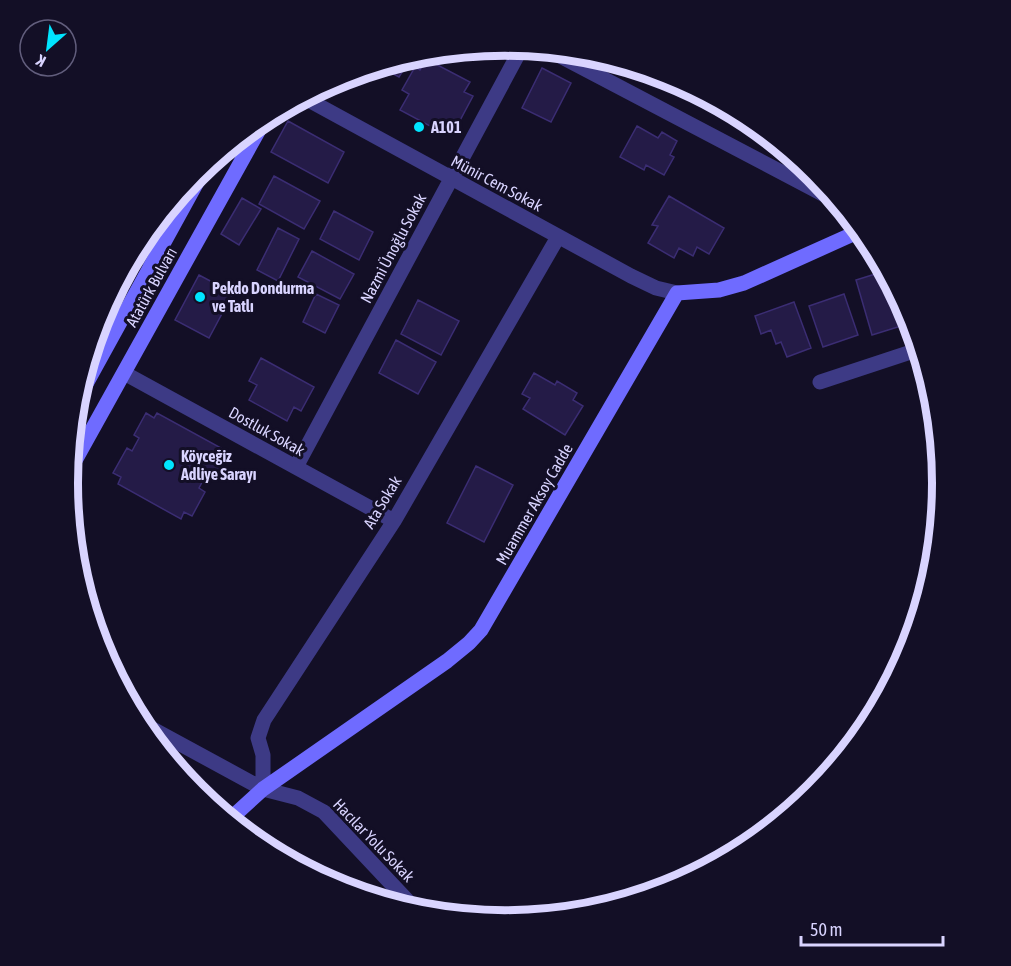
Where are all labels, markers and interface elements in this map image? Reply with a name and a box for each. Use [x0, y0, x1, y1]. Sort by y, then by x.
north arrow [18, 18, 78, 78]
text: K [33, 51, 49, 71]
place label: A101 [430, 118, 462, 136]
marker: A101 [412, 120, 426, 134]
street label: Münir Cem Sokak [448, 151, 546, 215]
street label: Nazmi Ünoğlu Sokak [357, 190, 430, 306]
street label: Atatürk Bulvarı [122, 244, 180, 330]
place label: Pekdo Dondurma ve Tatlı [212, 279, 314, 315]
marker: Pekdo Dondurma ve Tatlı [193, 290, 207, 304]
street label: Dostluk Sokak [226, 403, 308, 459]
street label: Muammer Aksoy Cadde [492, 440, 577, 568]
place label: Köyceğiz Adliye Sarayı [180, 447, 257, 483]
marker: Köyceğiz Adliye Sarayı [162, 458, 176, 472]
street label: Ata Sokak [359, 473, 405, 531]
street label: Hacılar Yolu Sokak [330, 795, 418, 885]
scale bar [801, 909, 944, 947]
text: 50 m [810, 919, 842, 940]

